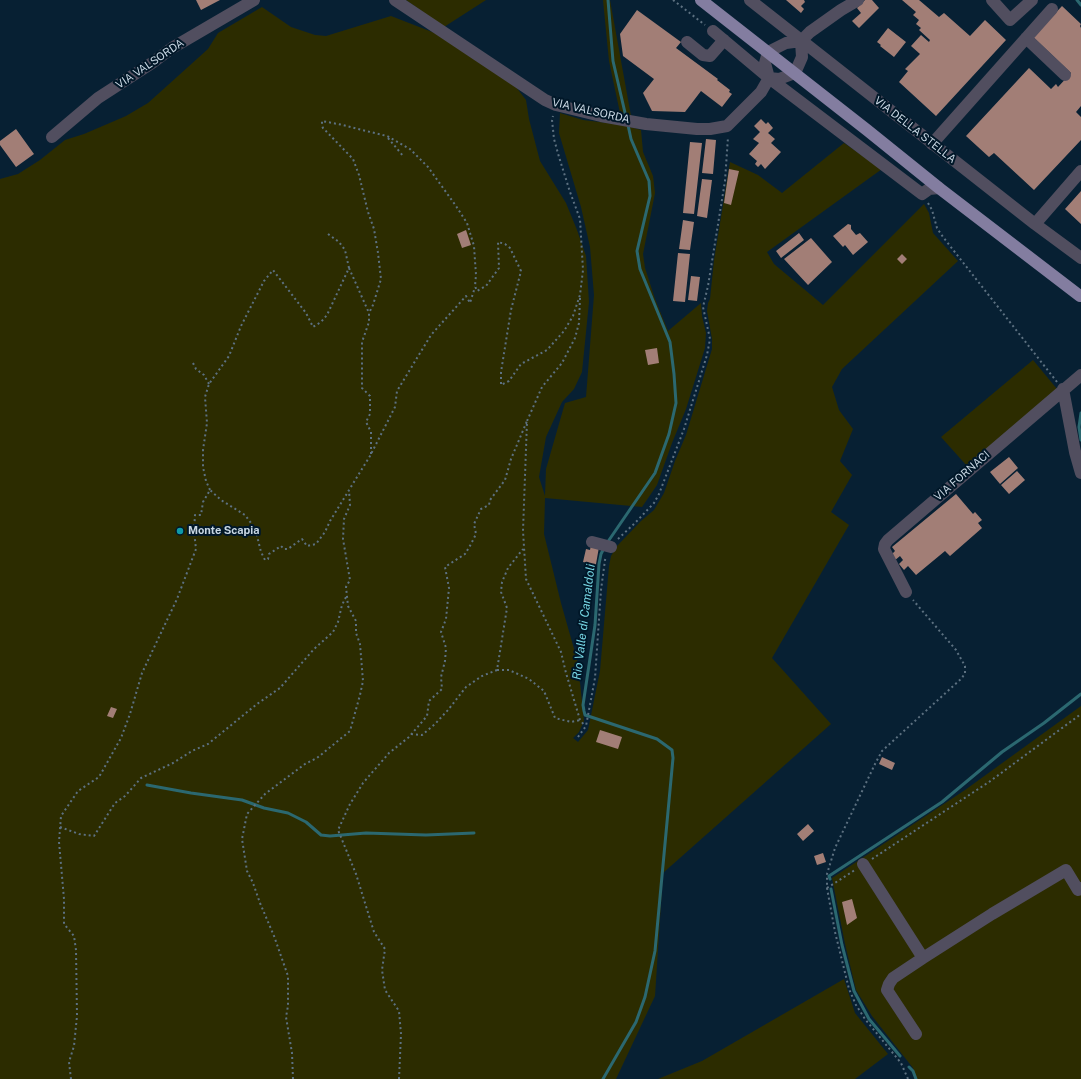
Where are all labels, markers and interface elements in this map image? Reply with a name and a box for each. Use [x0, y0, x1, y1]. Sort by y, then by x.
street label: VIA VALSORDA [113, 36, 187, 92]
street label: VIA DELLA STELLA [871, 94, 959, 166]
street label: VIA VALSORDA [551, 96, 631, 126]
street label: VIA FORNACI [931, 448, 993, 504]
place label: Monte Scapia [188, 524, 259, 538]
marker: Monte Scapia [175, 526, 185, 536]
water label: Rio Valle di Camaldoli [570, 563, 598, 681]

